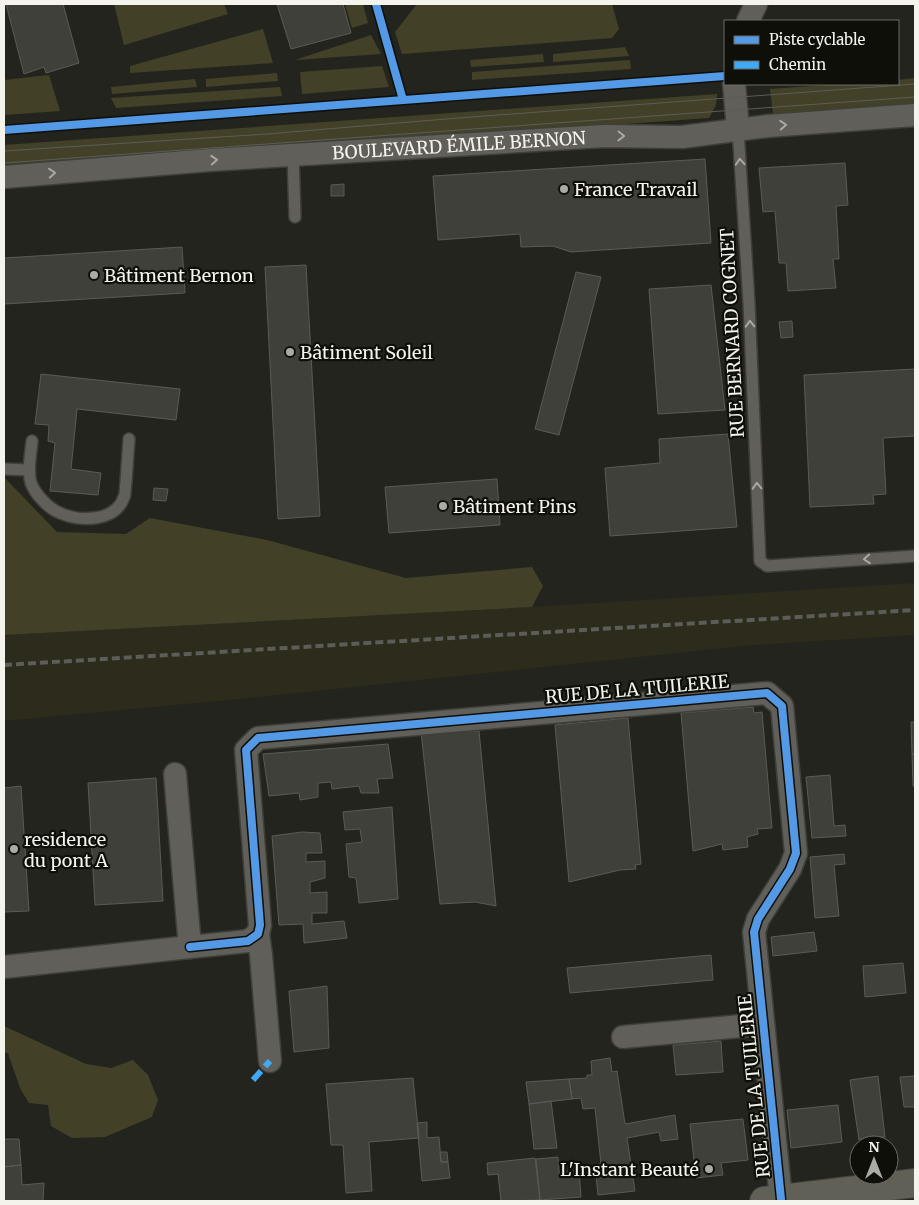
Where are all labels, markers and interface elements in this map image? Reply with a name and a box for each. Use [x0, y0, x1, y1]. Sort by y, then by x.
legend [724, 20, 899, 85]
text: Piste cyclable [769, 30, 866, 49]
text: Chemin [769, 55, 826, 74]
one-way arrow [779, 119, 787, 130]
street label: BOULEVARD ÉMILE BERNON [331, 126, 586, 164]
one-way arrow [617, 131, 625, 142]
one-way arrow [211, 154, 219, 165]
one-way arrow [735, 157, 746, 165]
one-way arrow [49, 168, 57, 179]
place label: France Travail [574, 178, 698, 201]
marker: France Travail [558, 183, 570, 195]
street label: RUE BERNARD COGNET [715, 227, 749, 438]
place label: Bâtiment Bernon [104, 264, 254, 287]
marker: Bâtiment Bernon [88, 269, 100, 281]
one-way arrow [745, 320, 755, 328]
place label: Bâtiment Soleil [300, 341, 433, 364]
marker: Bâtiment Soleil [284, 346, 296, 358]
one-way arrow [751, 482, 762, 490]
place label: Bâtiment Pins [453, 495, 576, 518]
marker: Bâtiment Pins [437, 500, 449, 512]
one-way arrow [862, 554, 870, 565]
street label: RUE DE LA TUILERIE [544, 669, 730, 708]
place label: residence du pont A [24, 828, 108, 872]
marker: residence du pont A [8, 843, 20, 855]
street label: RUE DE LA TUILERIE [733, 993, 775, 1179]
north arrow [849, 1135, 899, 1185]
text: N [868, 1138, 880, 1156]
place label: L'Instant Beauté [560, 1158, 699, 1181]
marker: L'Instant Beauté [703, 1163, 715, 1175]

